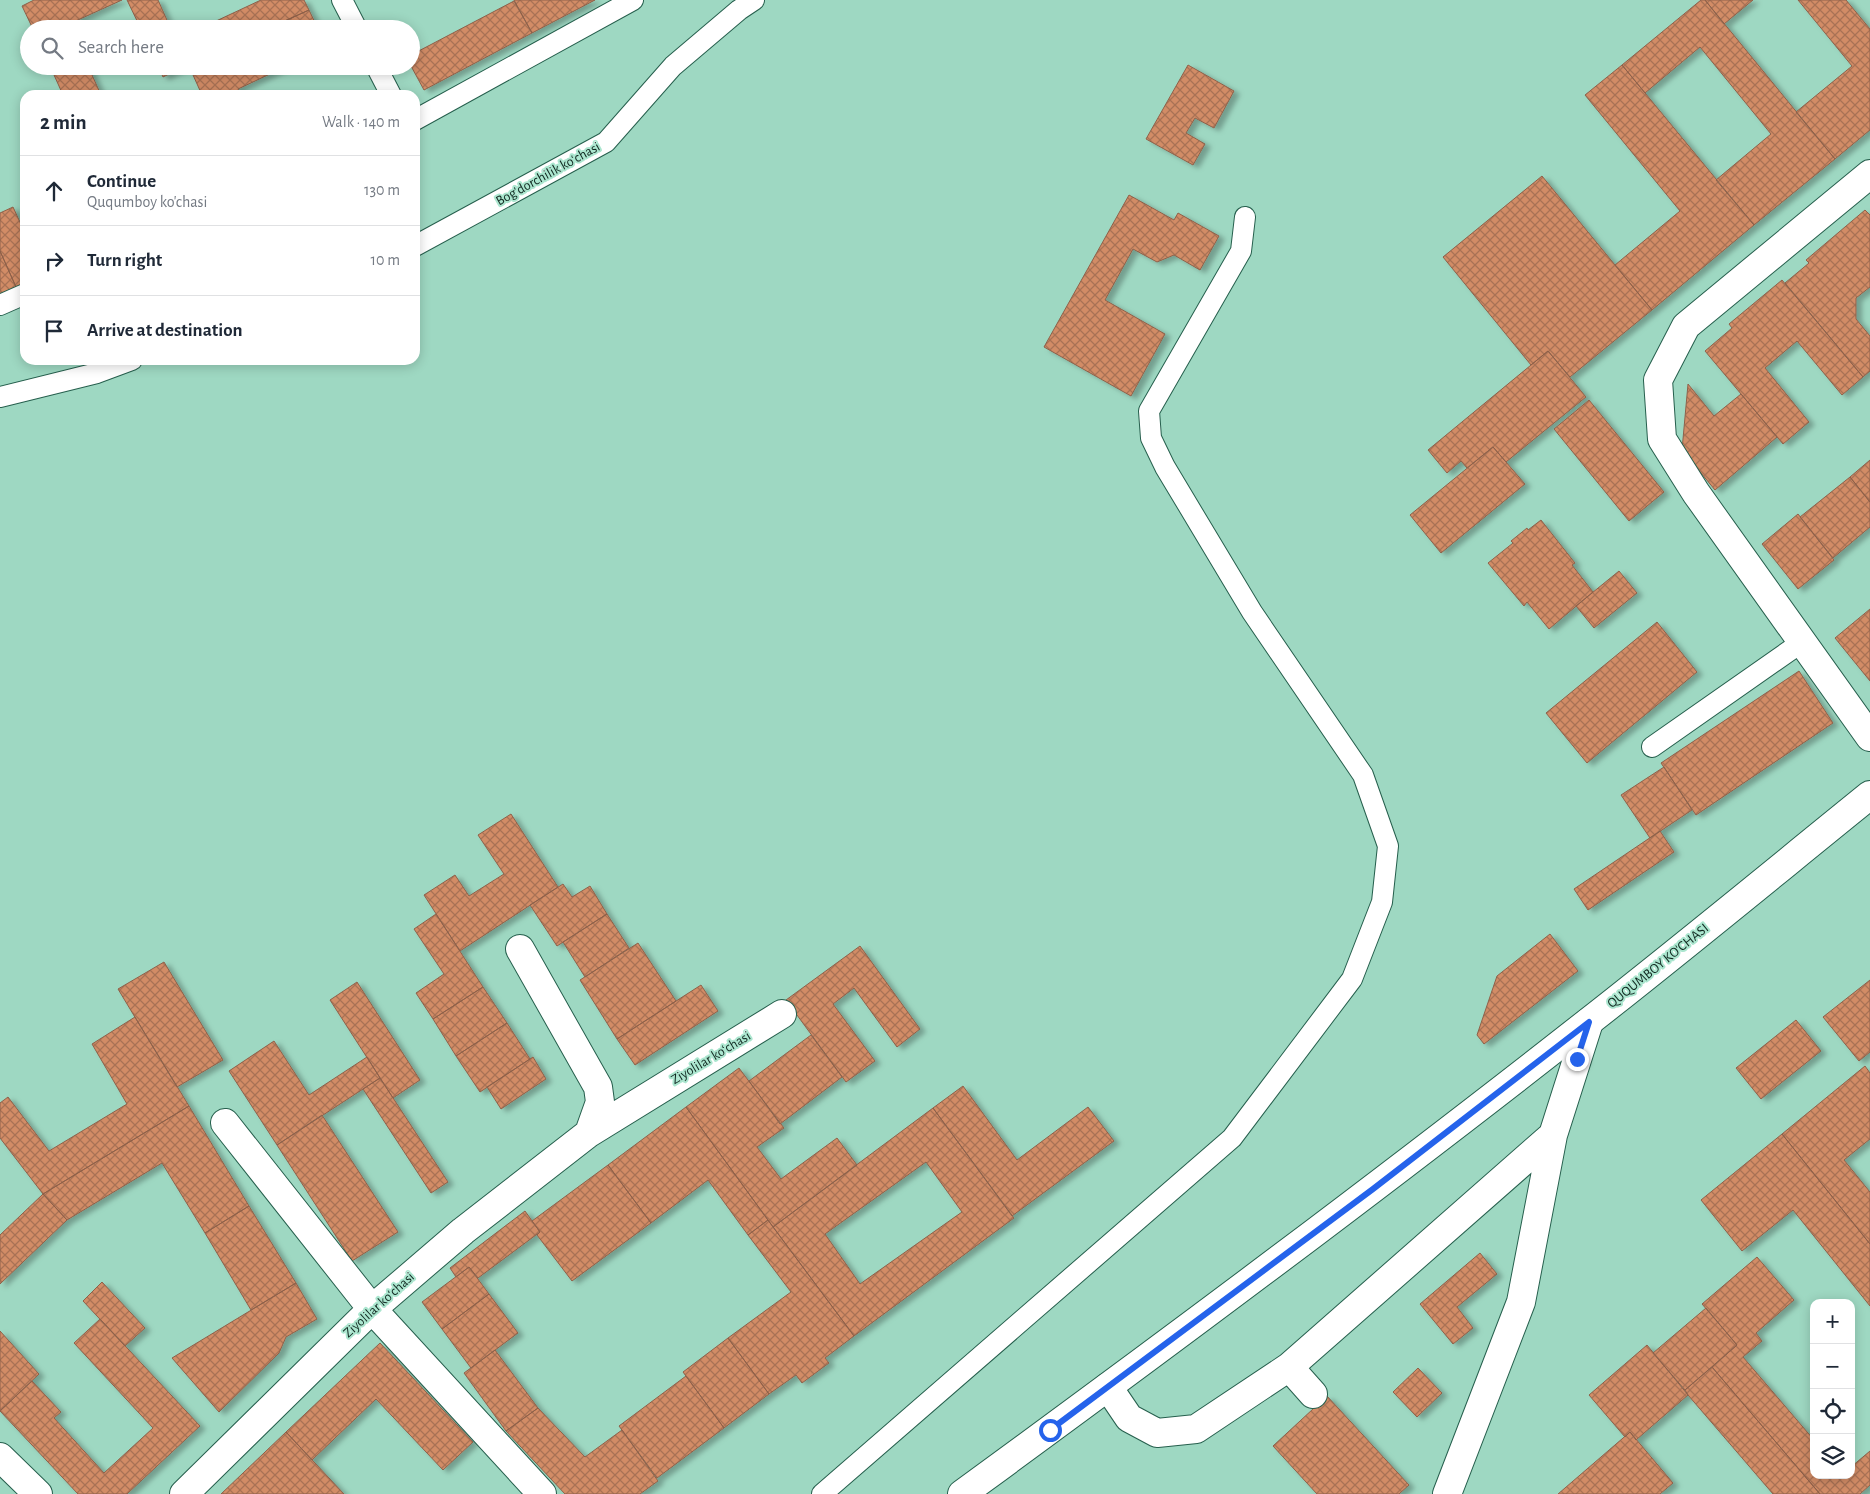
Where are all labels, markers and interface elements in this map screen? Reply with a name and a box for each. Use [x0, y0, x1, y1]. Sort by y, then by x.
search box [20, 20, 420, 75]
icon: search [38, 34, 66, 62]
text: Search here [78, 38, 164, 57]
text: 2 min [40, 112, 87, 133]
text: Walk · 140 m [322, 114, 400, 130]
street label: Bogʻdorchilik koʻchasi [494, 140, 602, 208]
text: Continue [87, 172, 156, 191]
icon: ahead [40, 177, 68, 205]
text: 130 m [364, 182, 400, 198]
text: Ququmboy ko'chasi [87, 194, 207, 210]
icon: right [40, 247, 68, 275]
text: Turn right [87, 251, 162, 270]
text: 10 m [371, 252, 400, 268]
icon: arrive [40, 317, 68, 345]
text: Arrive at destination [87, 321, 243, 340]
street label: QUQUMBOY KO'CHASI [1605, 921, 1711, 1011]
street label: Ziyolilar koʻchasi [669, 1029, 753, 1087]
route end [1566, 1048, 1589, 1071]
street label: Ziyolilar koʻchasi [341, 1270, 417, 1340]
map controls [1810, 1299, 1855, 1479]
button: + [1810, 1299, 1855, 1344]
button: − [1810, 1344, 1855, 1389]
button: locate [1810, 1389, 1855, 1434]
route start [1039, 1419, 1062, 1442]
button: layers [1810, 1434, 1855, 1479]

